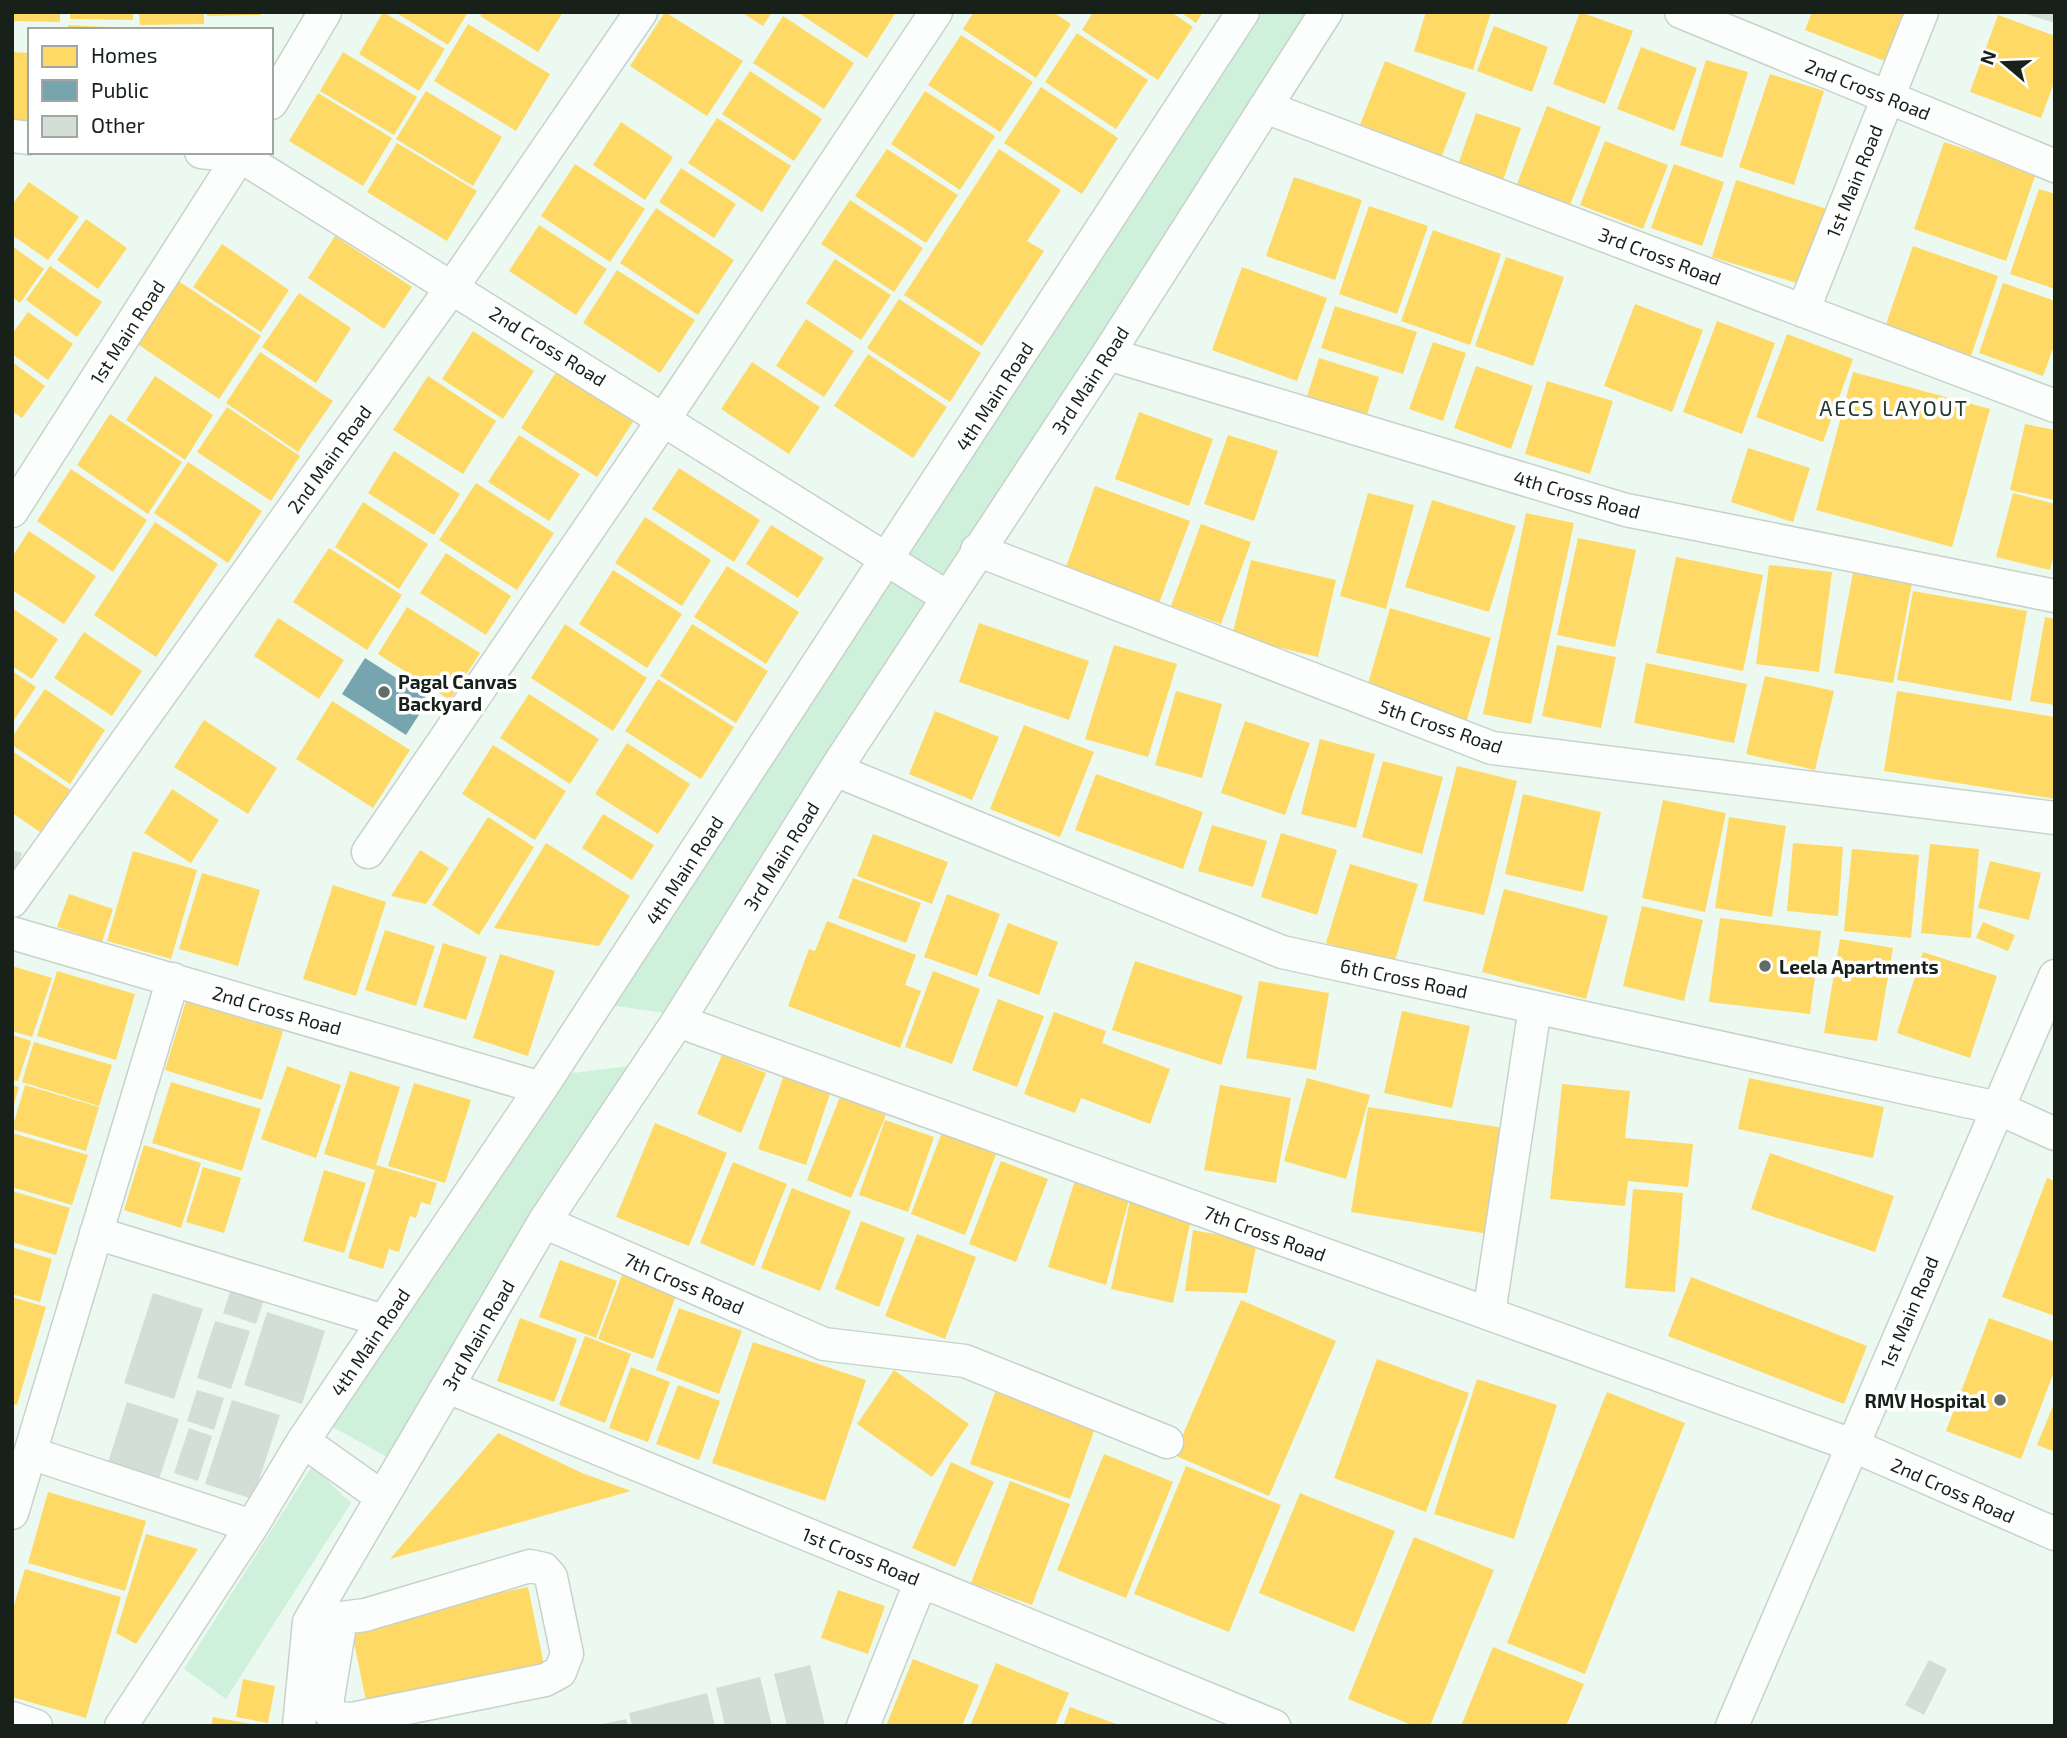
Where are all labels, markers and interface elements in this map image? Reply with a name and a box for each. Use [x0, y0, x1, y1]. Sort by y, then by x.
legend [28, 28, 273, 154]
north arrow [1969, 28, 2039, 98]
text: Homes [91, 42, 157, 67]
text: N [1974, 47, 2001, 68]
street label: 2nd Cross Road [1802, 53, 1934, 125]
text: Public [91, 77, 149, 102]
text: Other [91, 112, 146, 137]
street label: 1st Main Road [1821, 121, 1887, 241]
street label: 3rd Cross Road [1595, 222, 1725, 290]
street label: 1st Main Road [85, 276, 169, 388]
street label: 2nd Cross Road [485, 301, 611, 391]
street label: 3rd Main Road [1047, 322, 1133, 438]
street label: 4th Main Road [950, 337, 1038, 455]
district label: AECS LAYOUT [1819, 395, 1969, 420]
street label: 2nd Main Road [282, 401, 376, 517]
street label: 4th Cross Road [1511, 465, 1643, 523]
place label: Pagal Canvas Backyard [398, 670, 517, 716]
marker: Pagal Canvas Backyard [376, 684, 392, 700]
street label: 5th Cross Road [1376, 694, 1506, 758]
street label: 3rd Main Road [738, 797, 824, 915]
street label: 4th Main Road [640, 811, 728, 929]
street label: 6th Cross Road [1338, 953, 1470, 1003]
place label: Leela Apartments [1779, 955, 1939, 978]
marker: Leela Apartments [1757, 958, 1773, 974]
street label: 2nd Cross Road [210, 981, 344, 1039]
street label: 7th Cross Road [1201, 1200, 1329, 1266]
street label: 7th Cross Road [620, 1247, 748, 1319]
street label: 1st Main Road [1875, 1252, 1943, 1372]
street label: 3rd Main Road [437, 1276, 519, 1394]
street label: 4th Main Road [326, 1284, 414, 1400]
place label: RMV Hospital [1865, 1389, 1987, 1412]
marker: RMV Hospital [1992, 1392, 2008, 1408]
street label: 2nd Cross Road [1888, 1452, 2018, 1528]
street label: 1st Cross Road [799, 1522, 923, 1590]

